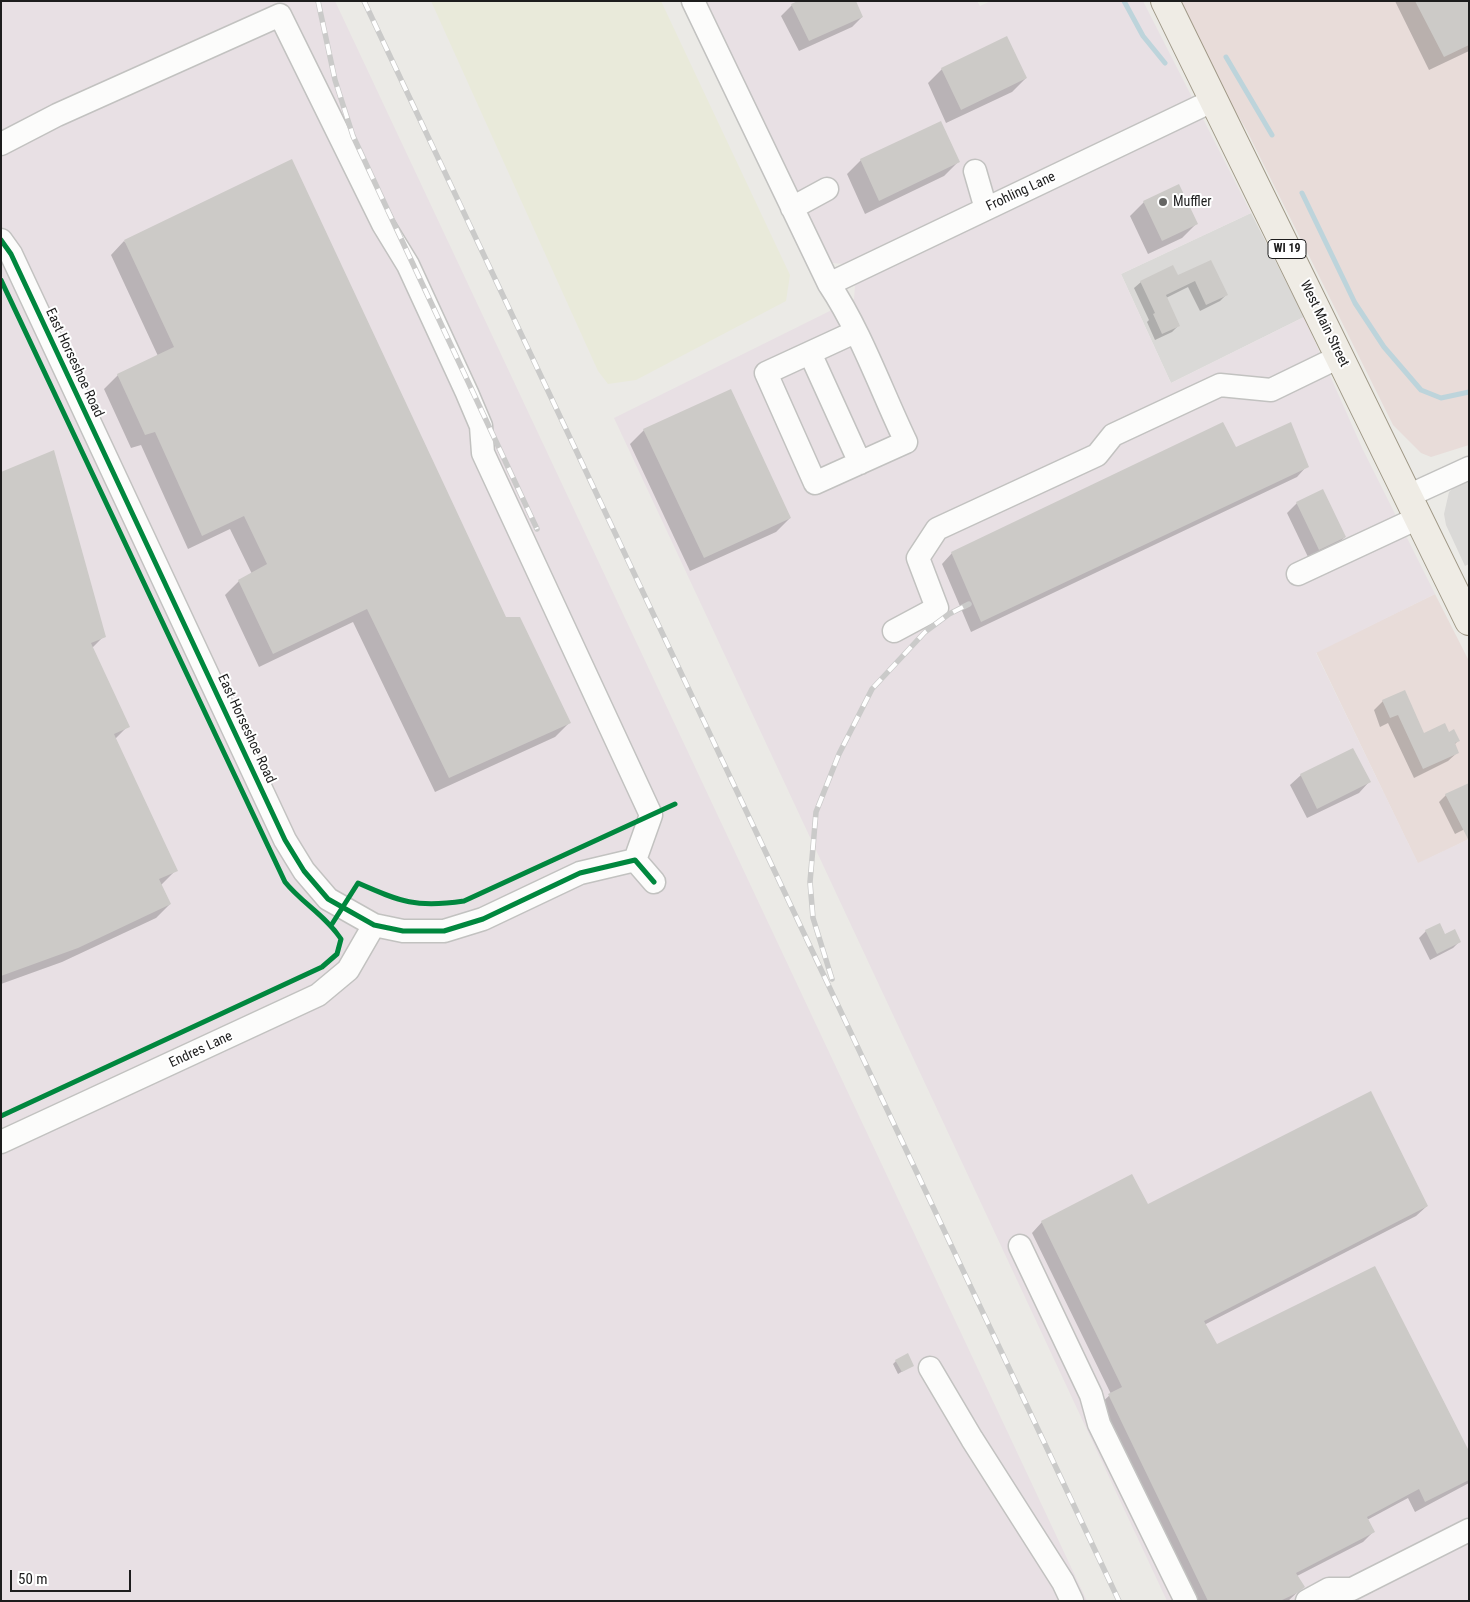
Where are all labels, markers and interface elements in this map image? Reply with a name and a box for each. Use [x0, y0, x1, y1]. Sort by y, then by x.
street label: Frohling Lane [984, 169, 1058, 215]
place label: Muffler [1173, 194, 1212, 210]
marker: Muffler [1157, 196, 1169, 208]
road number: WI 19 [1268, 240, 1306, 258]
street label: West Main Street [1296, 278, 1352, 370]
street label: East Horseshoe Road [41, 306, 107, 420]
street label: East Horseshoe Road [213, 672, 279, 786]
street label: Endres Lane [167, 1028, 235, 1072]
scale bar [12, 1560, 134, 1592]
text: 50 m [18, 1570, 48, 1588]

